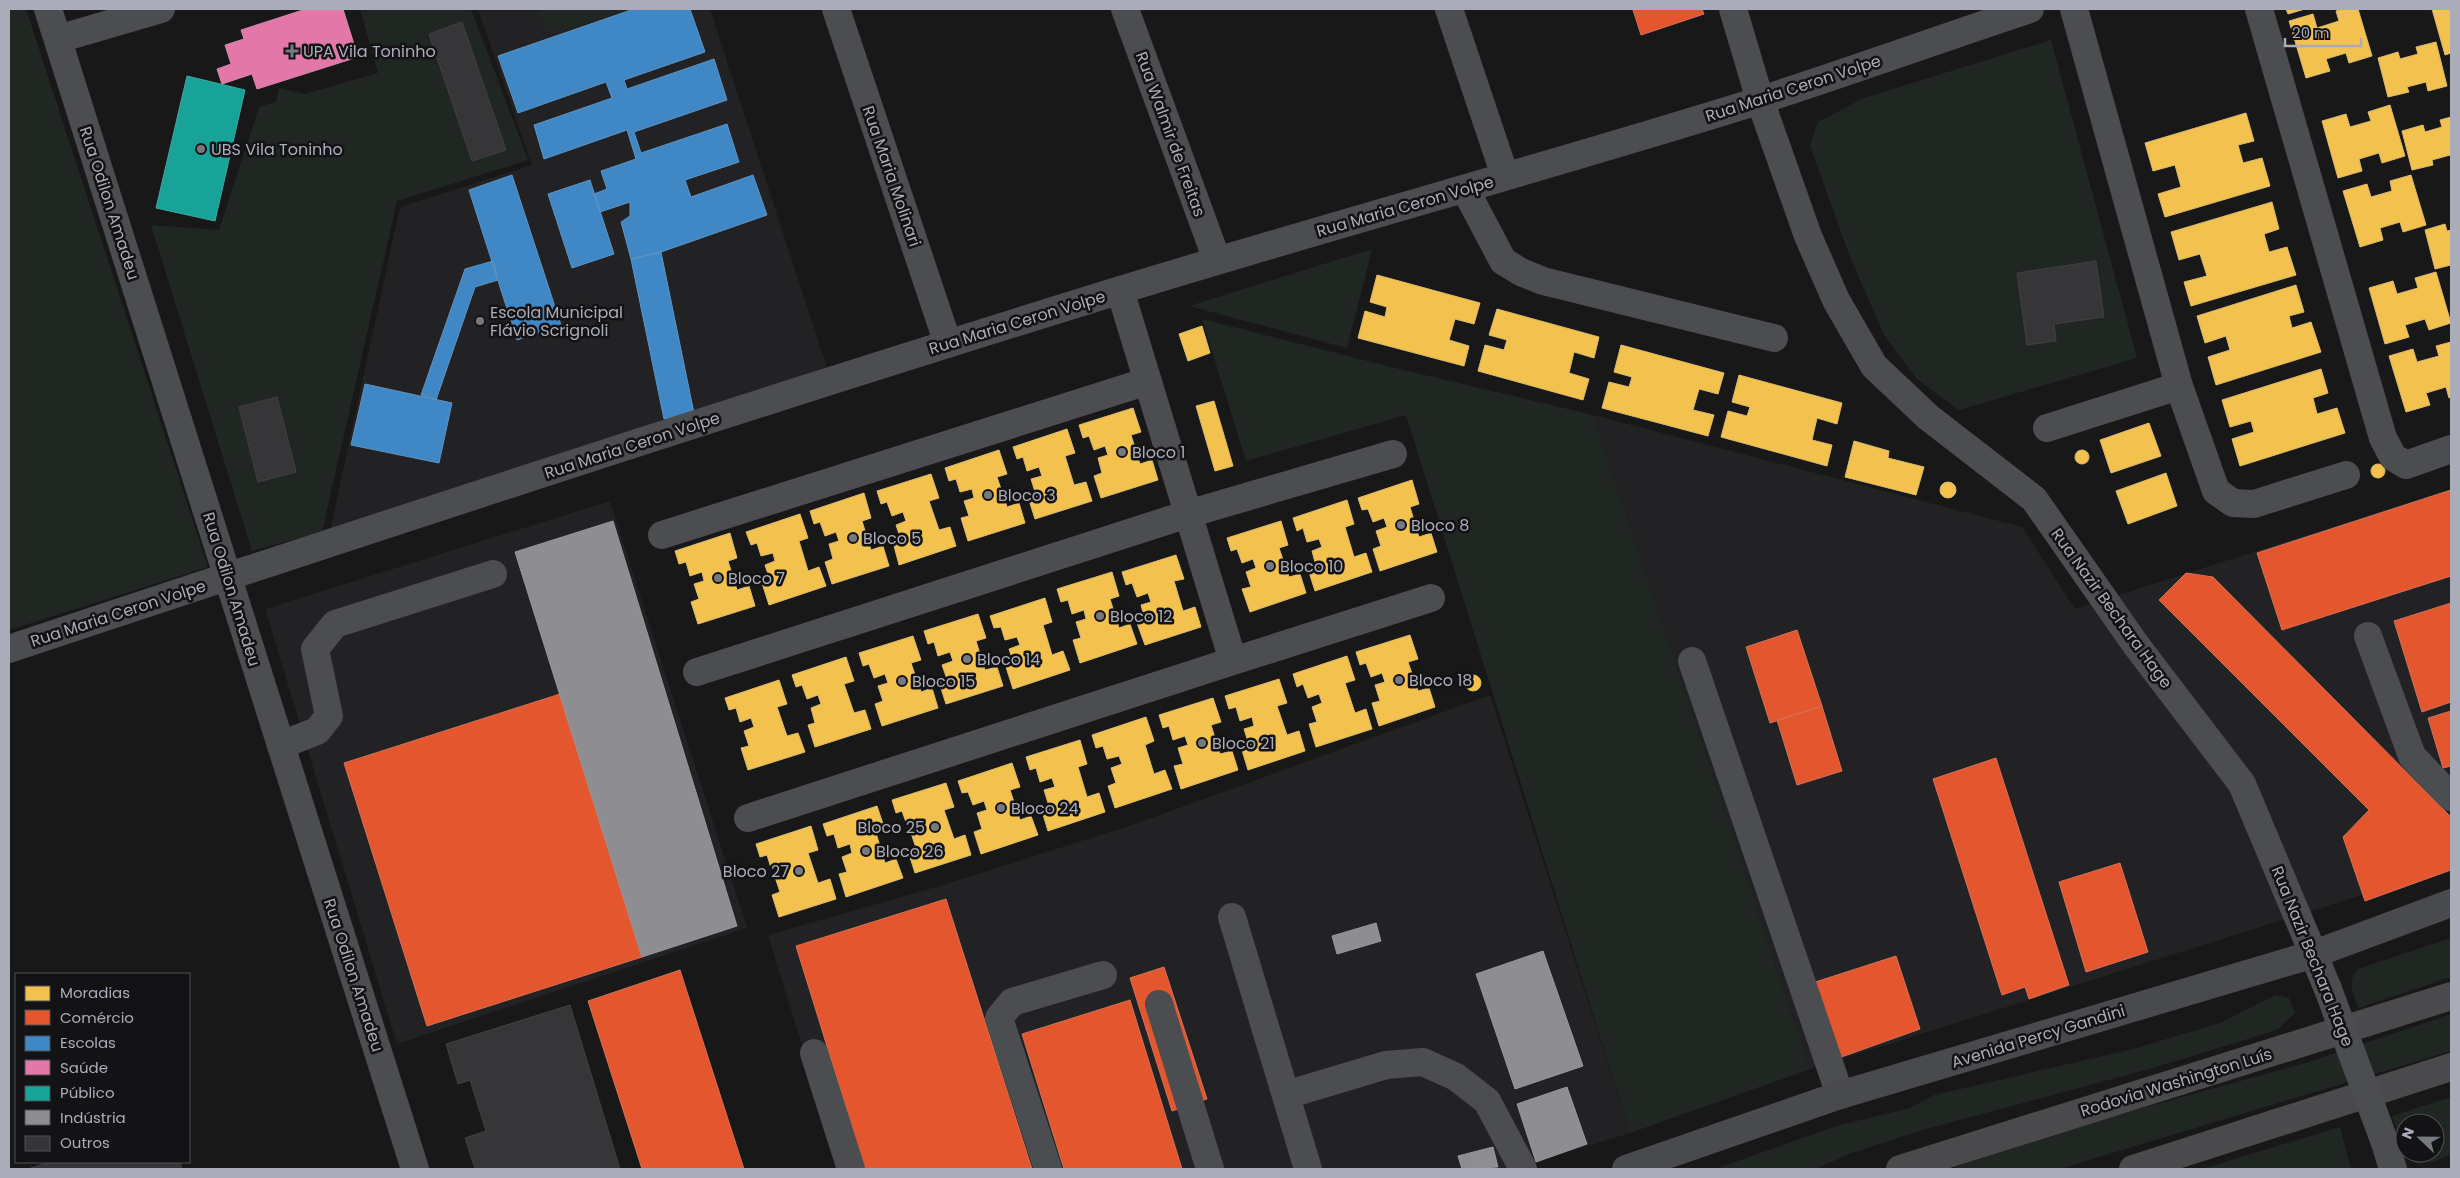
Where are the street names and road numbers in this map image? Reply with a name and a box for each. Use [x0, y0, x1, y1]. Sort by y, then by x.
street label: Rua Walmir de Freitas [1130, 48, 1211, 220]
street label: Rua Maria Ceron Volpe [1702, 49, 1884, 128]
street label: Rua Maria Molinari [857, 103, 926, 250]
street label: Rua Odilon Amadeu [74, 123, 145, 283]
street label: Rua Maria Ceron Volpe [1314, 170, 1497, 243]
street label: Rua Maria Ceron Volpe [926, 285, 1108, 360]
street label: Rua Maria Ceron Volpe [541, 406, 723, 485]
street label: Rua Odilon Amadeu [197, 509, 266, 669]
street label: Rua Nazir Bechara Hage [2046, 524, 2178, 693]
street label: Rua Maria Ceron Volpe [27, 574, 209, 653]
street label: Rua Nazir Bechara Hage [2266, 863, 2359, 1050]
street label: Rua Odilon Amadeu [318, 895, 389, 1055]
street label: Avenida Percy Gandini [1949, 999, 2128, 1074]
street label: Rodovia Washington Luís [2078, 1042, 2275, 1123]

